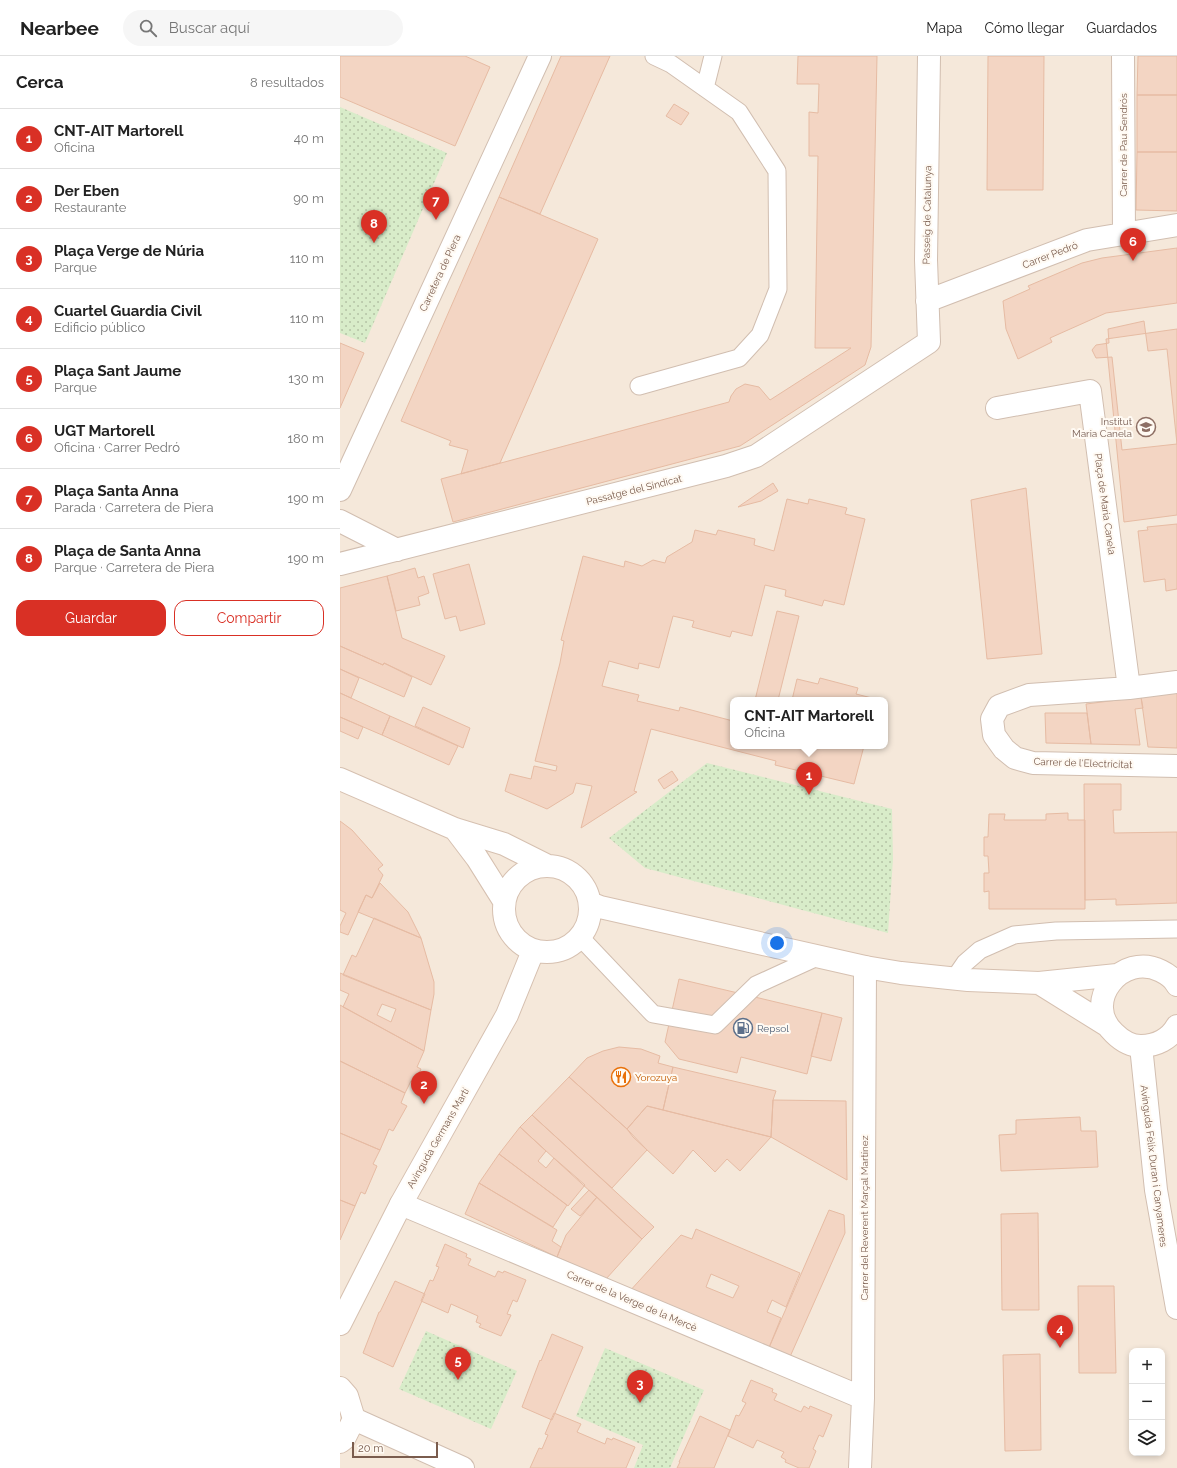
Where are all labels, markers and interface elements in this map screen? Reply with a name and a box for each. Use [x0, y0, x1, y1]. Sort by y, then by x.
search box [123, 10, 403, 46]
text: Nearbee [20, 17, 99, 39]
icon: search [137, 17, 159, 39]
text: Buscar aquí [169, 19, 250, 37]
text: Mapa [926, 20, 962, 36]
text: Cómo llegar [984, 20, 1064, 36]
text: Guardados [1086, 20, 1157, 36]
text: Cerca [16, 72, 64, 92]
text: 8 resultados [250, 75, 324, 90]
street label: Carrer de Pau Sendrós [1118, 93, 1129, 197]
text: CNT-AIT Martorell [54, 122, 184, 140]
text: 1 [26, 131, 32, 146]
text: 40 m [294, 131, 324, 146]
text: Oficina [54, 140, 95, 155]
street label: Passeig de Catalunya [921, 165, 933, 265]
text: Der Eben [54, 182, 119, 200]
pin: 7 [423, 187, 449, 220]
text: 2 [25, 191, 33, 206]
text: 90 m [293, 191, 324, 206]
text: Restaurante [54, 200, 126, 215]
pin: 8 [361, 210, 387, 243]
pin: 6 [1120, 228, 1146, 261]
street label: Carretera de Piera [417, 233, 463, 313]
street label: Carrer Pedró [1021, 239, 1079, 271]
text: Plaça Verge de Núria [54, 242, 204, 260]
text: 3 [25, 251, 33, 266]
text: 110 m [290, 251, 324, 266]
text: Parque [54, 260, 97, 275]
text: Cuartel Guardia Civil [54, 302, 202, 320]
text: 4 [25, 311, 33, 326]
text: 110 m [290, 311, 324, 326]
text: Edificio público [54, 320, 145, 335]
text: Plaça Sant Jaume [54, 362, 181, 380]
text: 5 [25, 371, 33, 386]
text: 130 m [288, 371, 324, 386]
text: Parque [54, 380, 97, 395]
place label: Institut Maria Canela [1072, 416, 1133, 439]
school or university icon: Institut Maria Canela [1135, 416, 1157, 438]
text: UGT Martorell [54, 422, 155, 440]
text: 6 [25, 431, 33, 446]
text: 180 m [288, 431, 324, 446]
text: Oficina · Carrer Pedró [54, 440, 180, 455]
street label: Plaça de Maria Canela [1092, 452, 1118, 556]
street label: Passatge del Sindicat [585, 473, 684, 507]
text: Plaça Santa Anna [54, 482, 179, 500]
text: 7 [25, 491, 33, 506]
text: 190 m [288, 491, 324, 506]
text: Parada · Carretera de Piera [54, 500, 213, 515]
text: Plaça de Santa Anna [54, 542, 201, 560]
text: 8 [25, 551, 33, 566]
text: 190 m [288, 551, 324, 566]
text: Parque · Carretera de Piera [54, 560, 214, 575]
button: Guardar [16, 600, 166, 636]
button: Compartir [174, 600, 324, 636]
popup [730, 697, 888, 749]
text: CNT-AIT Martorell [744, 707, 874, 725]
text: Oficina [744, 725, 785, 740]
street label: Carrer de l'Electricitat [1033, 756, 1133, 770]
pin: 1 [796, 762, 822, 795]
your location [767, 933, 787, 953]
fuel station icon: Repsol [732, 1017, 754, 1039]
place label: Repsol [757, 1023, 789, 1034]
restaurant icon: Yorozuya [610, 1066, 632, 1088]
pin: 2 [411, 1071, 437, 1104]
place label: Yorozuya [635, 1072, 677, 1083]
street label: Avinguda Fèlix Duran i Canyameres [1139, 1084, 1169, 1248]
street label: Avinguda Germans Martí [405, 1085, 472, 1190]
street label: Carrer del Reverent Marçal Martínez [859, 1135, 870, 1301]
street label: Carrer de la Verge de la Mercè [565, 1269, 699, 1334]
pin: 4 [1047, 1315, 1073, 1348]
pin: 5 [445, 1347, 471, 1380]
map controls [1129, 1348, 1165, 1456]
button: + [1129, 1348, 1165, 1384]
pin: 3 [627, 1370, 653, 1403]
button: − [1129, 1384, 1165, 1420]
button: layers [1129, 1420, 1165, 1456]
scale bar [352, 1440, 438, 1459]
text: 20 m [358, 1442, 383, 1455]

